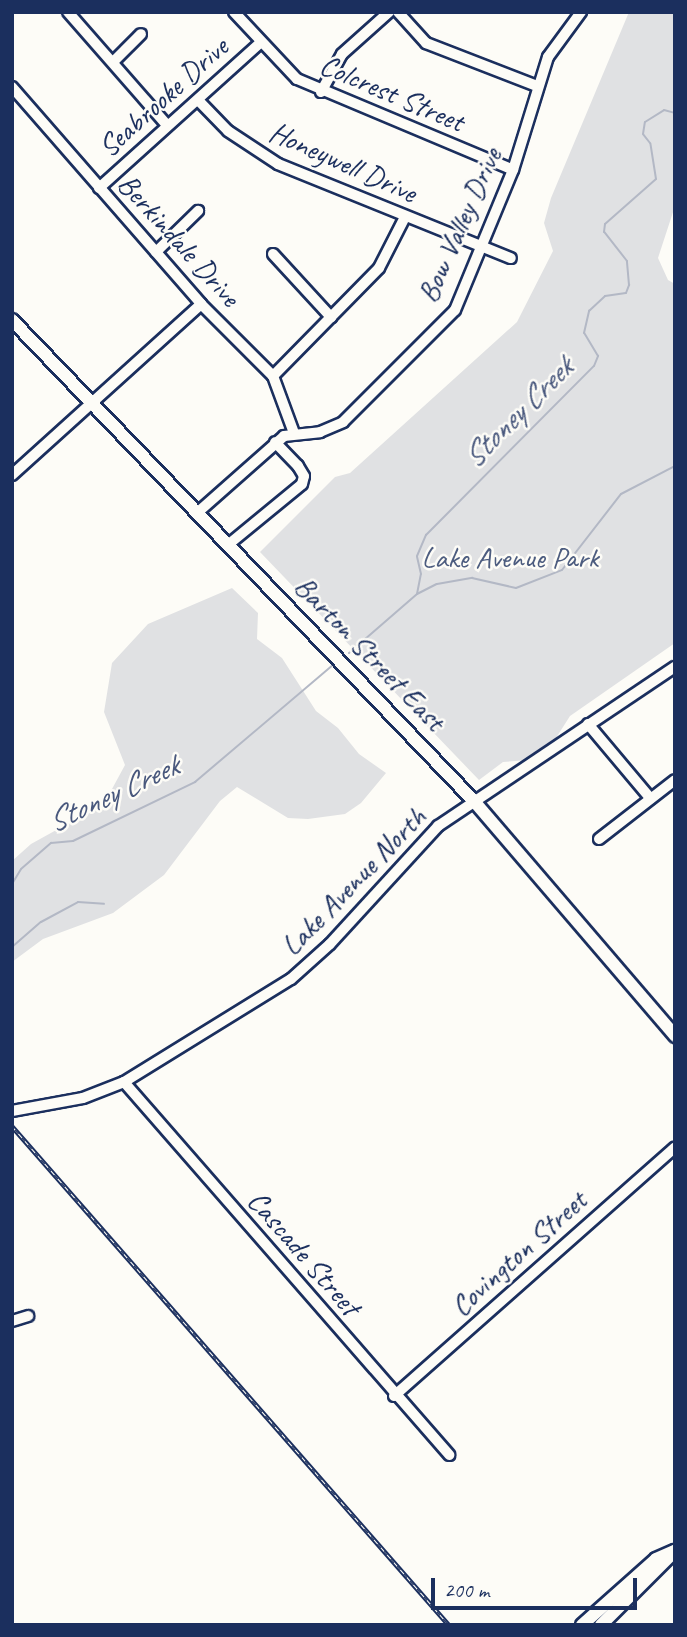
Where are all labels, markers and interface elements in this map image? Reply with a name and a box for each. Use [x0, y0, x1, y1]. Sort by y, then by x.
street label: Seabrooke Drive [91, 29, 235, 165]
street label: Colcrest Street [314, 46, 470, 140]
street label: Honeywell Drive [264, 114, 422, 210]
street label: Bow Valley Drive [409, 142, 509, 308]
street label: Berkindale Drive [110, 166, 248, 314]
water label: Stoney Creek [455, 350, 581, 476]
park label: Lake Avenue Park [421, 539, 599, 575]
street label: Barton Street East [287, 568, 453, 738]
water label: Stoney Creek [41, 747, 185, 841]
street label: Lake Avenue North [273, 799, 433, 963]
street label: Covington Street [442, 1182, 594, 1324]
street label: Cascade Street [240, 1183, 368, 1323]
scale bar [435, 1564, 642, 1608]
text: 200 m [444, 1577, 489, 1603]

